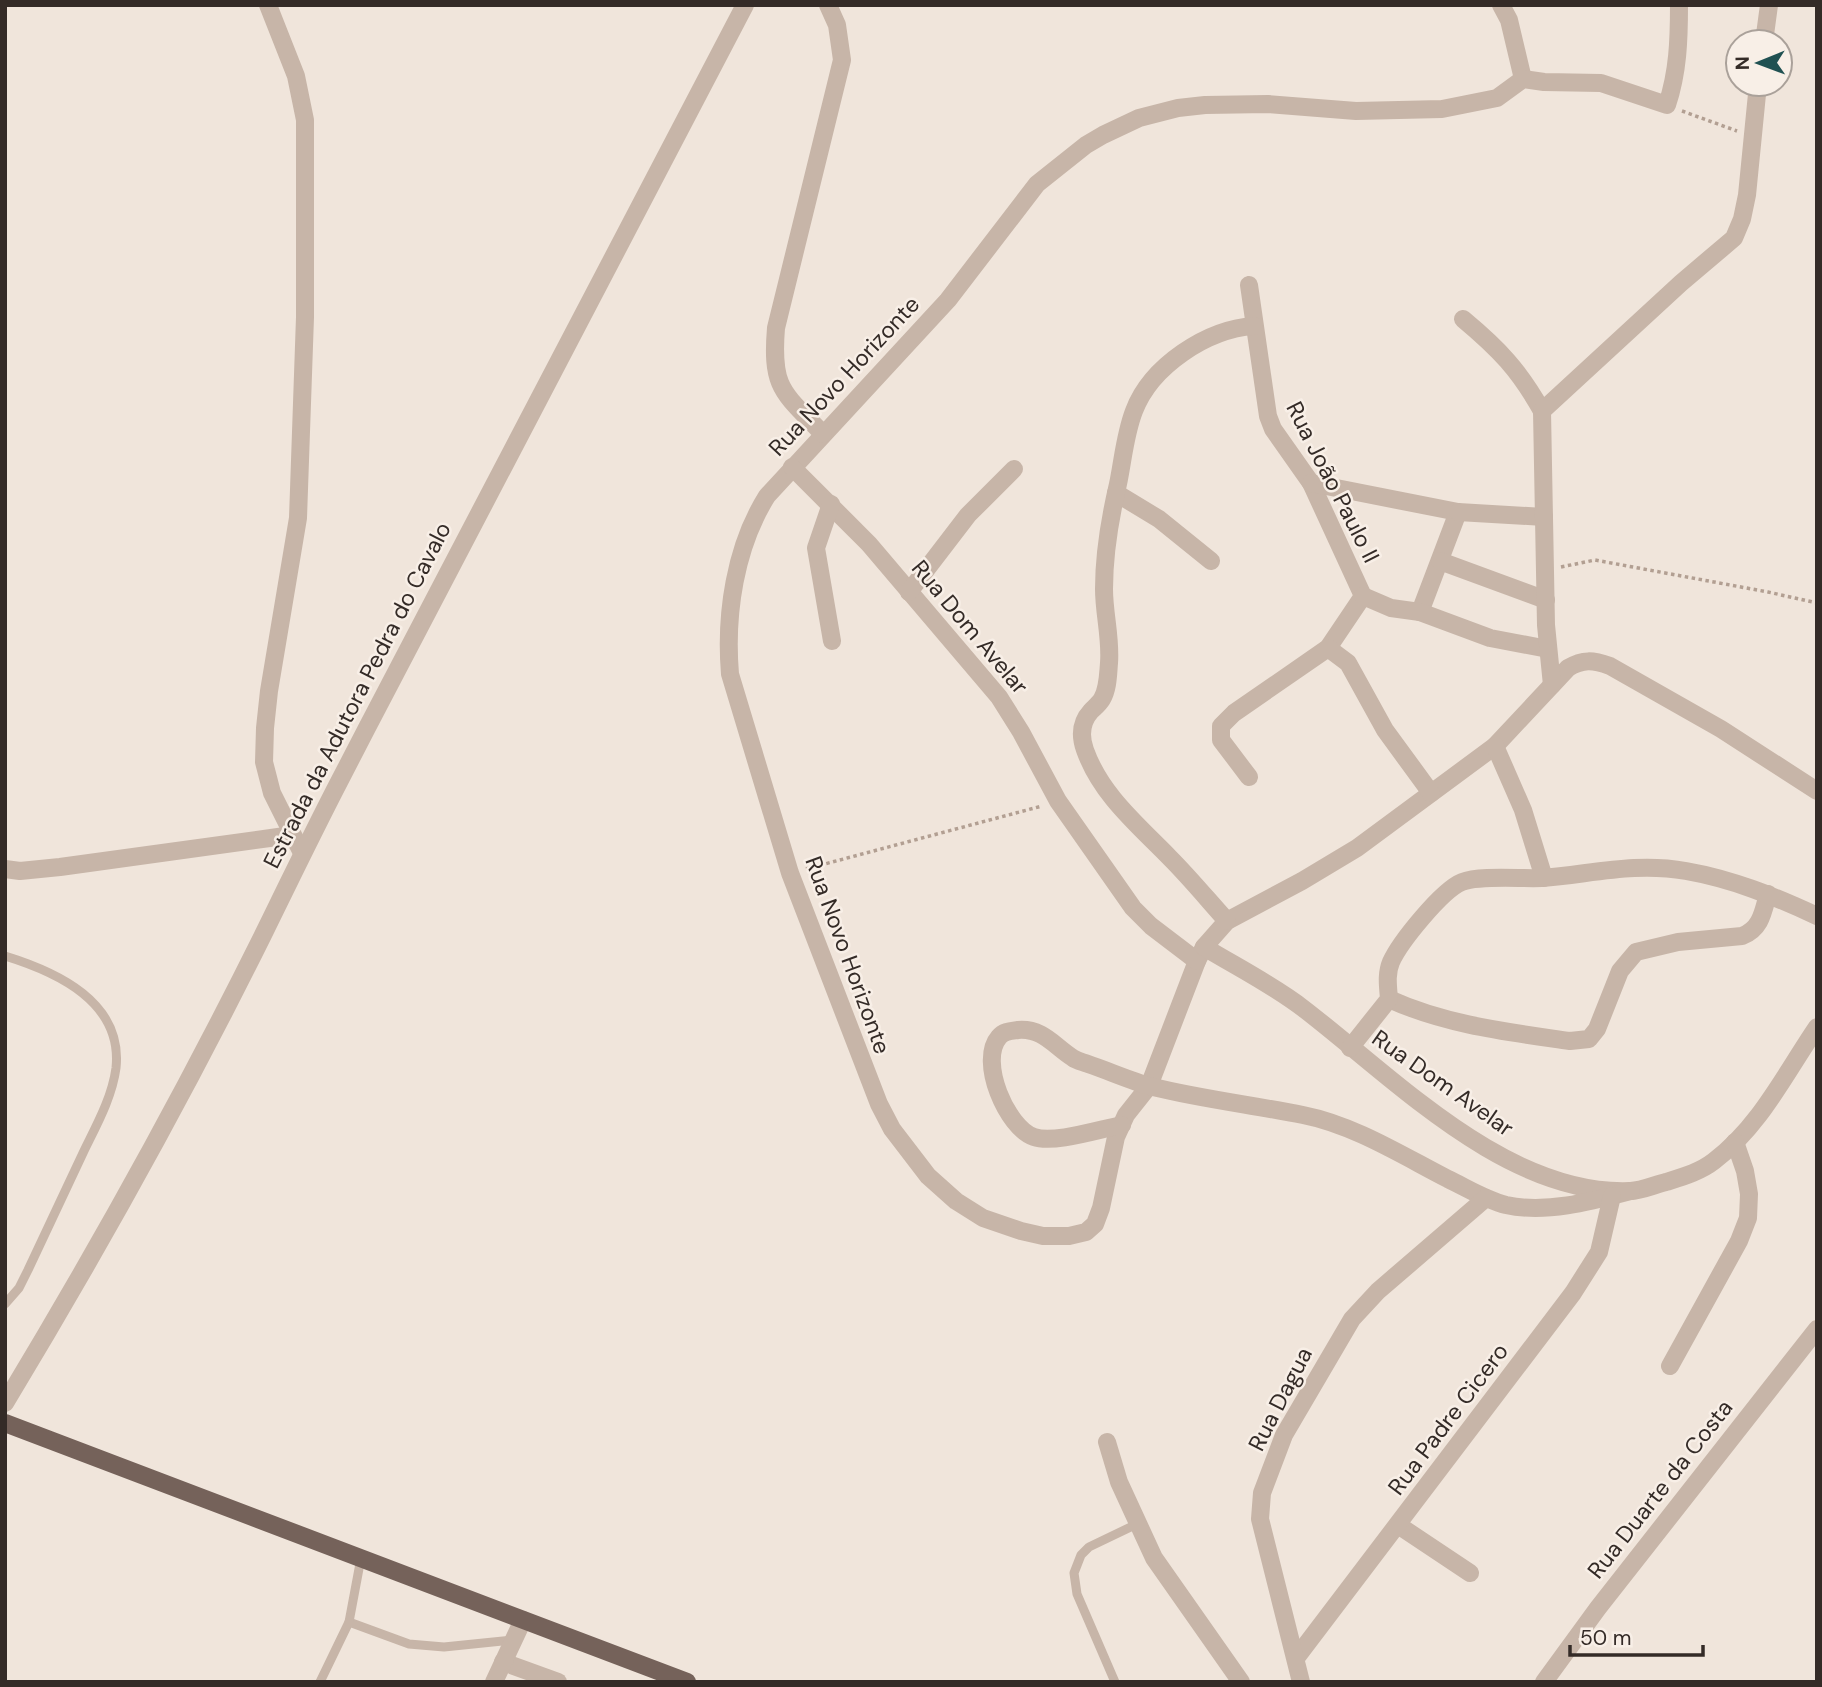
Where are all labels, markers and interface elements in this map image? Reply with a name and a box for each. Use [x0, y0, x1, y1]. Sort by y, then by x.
north arrow [1724, 28, 1794, 98]
text: N [1730, 56, 1755, 70]
street label: Rua Novo Horizonte [762, 290, 926, 462]
street label: Rua João Paulo II [1279, 396, 1387, 568]
street label: Estrada da Adutora Pedra do Cavalo [256, 517, 458, 873]
street label: Rua Dom Avelar [905, 554, 1035, 700]
street label: Rua Novo Horizonte [798, 852, 898, 1058]
street label: Rua Dom Avelar [1366, 1023, 1520, 1143]
street label: Rua Padre Cicero [1381, 1337, 1515, 1501]
street label: Rua Dagua [1241, 1342, 1319, 1456]
street label: Rua Duarte da Costa [1581, 1393, 1739, 1585]
scale bar [1570, 1614, 1703, 1658]
text: 50 m [1580, 1624, 1631, 1652]

